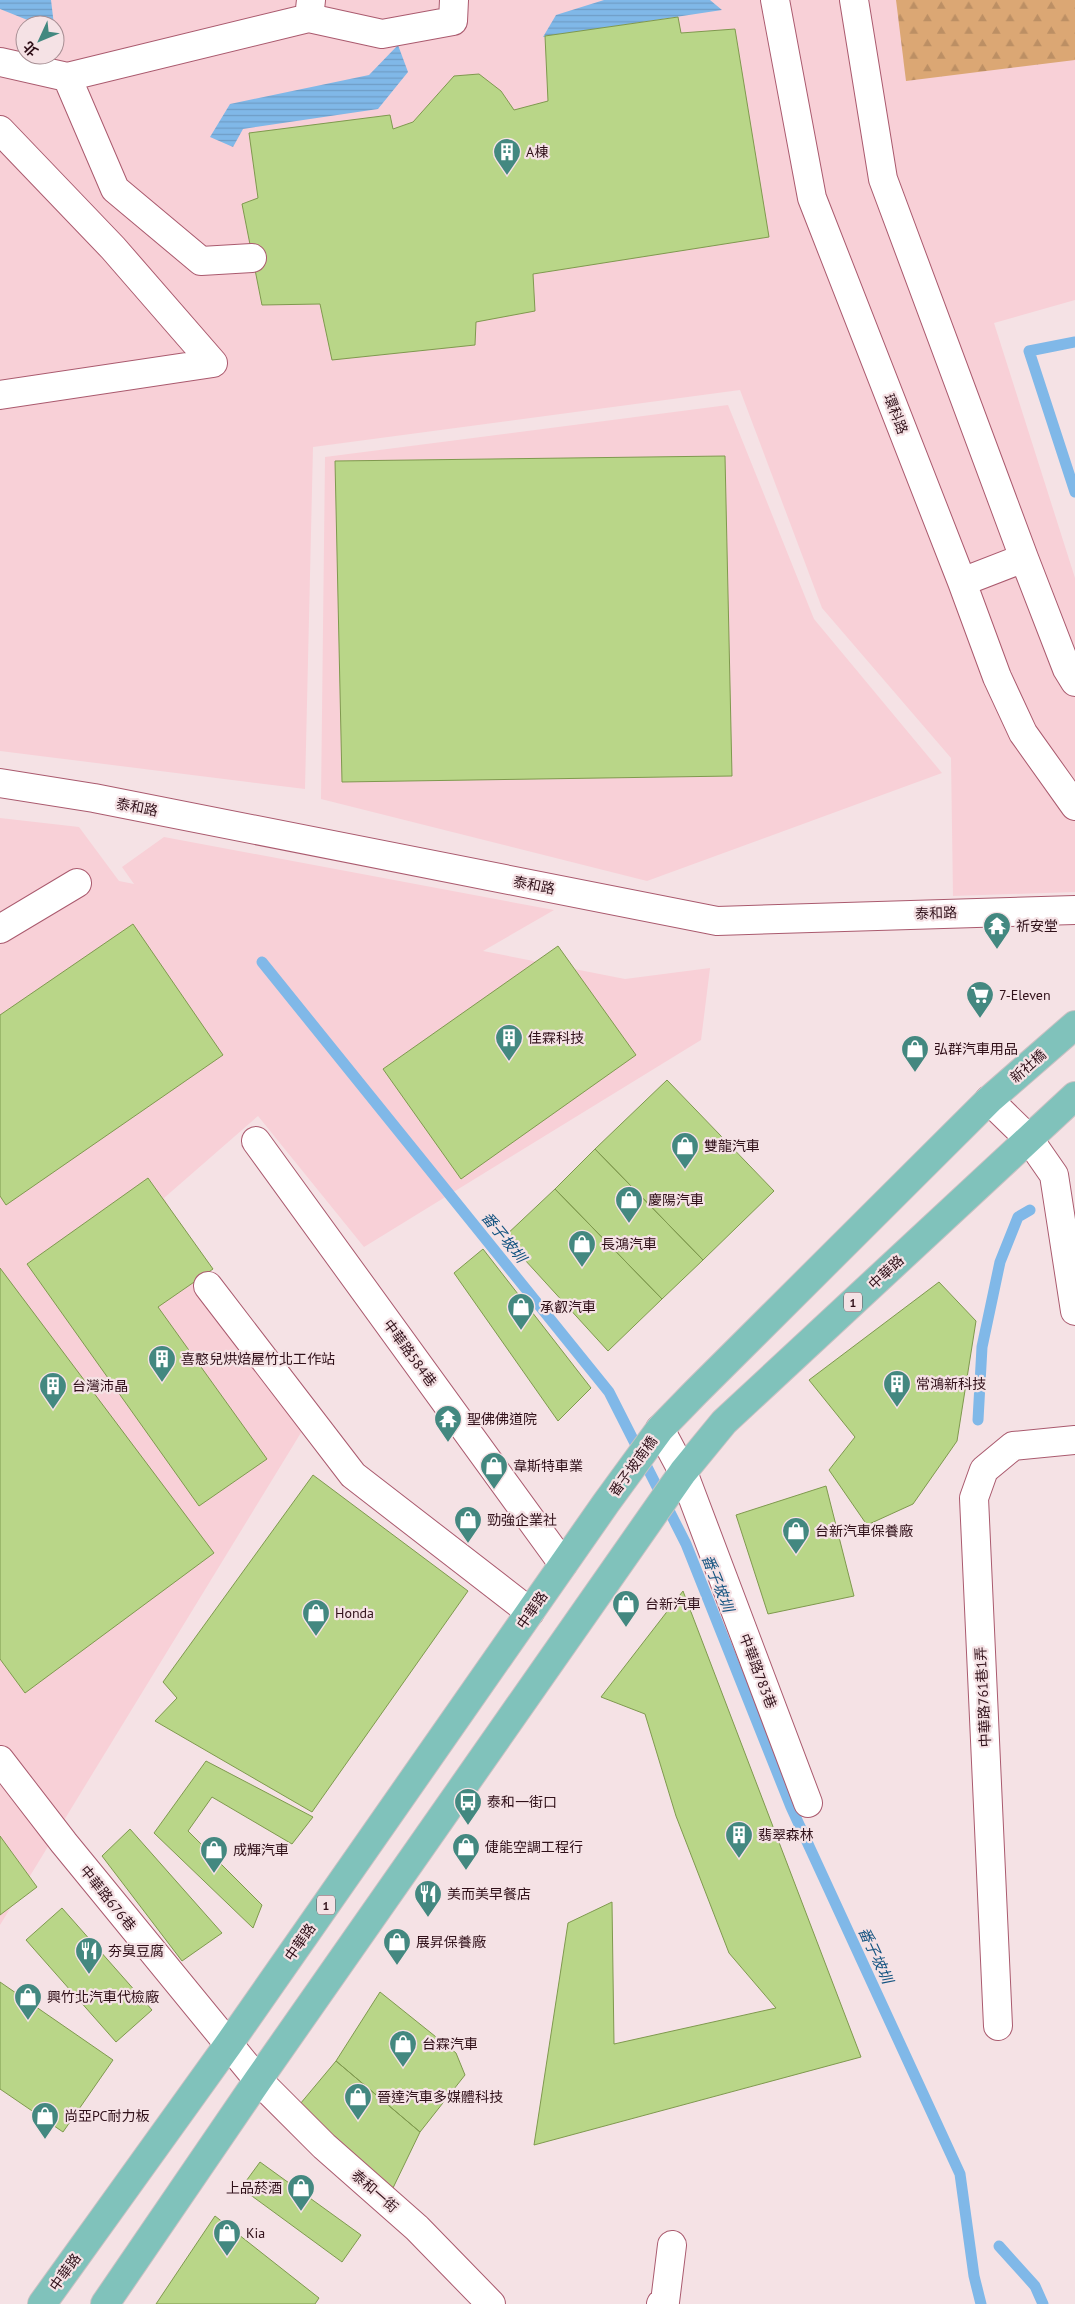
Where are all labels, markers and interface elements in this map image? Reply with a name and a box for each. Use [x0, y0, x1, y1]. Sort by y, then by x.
north arrow [15, 15, 65, 65]
text: 北 [19, 38, 42, 60]
building icon: A棟 [492, 137, 522, 176]
place label: A棟 [526, 143, 548, 161]
street label: 環科路 [880, 391, 912, 437]
street label: 泰和路 [115, 794, 159, 820]
street label: 泰和路 [512, 872, 556, 898]
street label: 泰和路 [915, 903, 957, 923]
temple icon: 祈安堂 [982, 911, 1012, 950]
place label: 祈安堂 [1016, 917, 1058, 935]
supermarket icon: 7-Eleven [965, 980, 995, 1019]
place label: 7-Eleven [999, 986, 1051, 1004]
building icon: 佳霖科技 [494, 1023, 524, 1062]
place label: 佳霖科技 [528, 1029, 584, 1047]
shop icon: 弘群汽車用品 [900, 1034, 930, 1073]
place label: 弘群汽車用品 [934, 1040, 1018, 1058]
street label: 新社橋 [1006, 1045, 1050, 1087]
shop icon: 雙龍汽車 [670, 1131, 700, 1170]
place label: 雙龍汽車 [704, 1137, 760, 1155]
shop icon: 慶陽汽車 [614, 1185, 644, 1224]
place label: 慶陽汽車 [648, 1191, 704, 1209]
water label: 番子坡圳 [478, 1208, 532, 1268]
shop icon: 長鴻汽車 [567, 1229, 597, 1268]
place label: 長鴻汽車 [601, 1235, 657, 1253]
street label: 中華路 [865, 1251, 907, 1293]
shop icon: 承叡汽車 [506, 1292, 536, 1331]
road number: 1 [844, 1292, 862, 1311]
place label: 承叡汽車 [540, 1298, 596, 1316]
street label: 中華路584巷 [380, 1316, 440, 1390]
building icon: 喜憨兒烘焙屋竹北工作站 [147, 1344, 177, 1383]
place label: 喜憨兒烘焙屋竹北工作站 [181, 1350, 335, 1368]
building icon: 常鴻新科技 [882, 1369, 912, 1408]
building icon: 台灣沛晶 [38, 1371, 68, 1410]
place label: 常鴻新科技 [916, 1375, 986, 1393]
place label: 台灣沛晶 [72, 1377, 128, 1395]
temple icon: 聖佛佛道院 [433, 1404, 463, 1443]
place label: 聖佛佛道院 [467, 1410, 537, 1428]
street label: 番子坡南橋 [605, 1432, 661, 1500]
shop icon: 韋斯特車業 [479, 1451, 509, 1490]
place label: 韋斯特車業 [513, 1457, 583, 1475]
shop icon: 勁強企業社 [453, 1505, 483, 1544]
place label: 勁強企業社 [487, 1511, 557, 1529]
shop icon: 台新汽車保養廠 [781, 1516, 811, 1555]
place label: 台新汽車保養廠 [815, 1522, 913, 1540]
water label: 番子坡圳 [698, 1552, 739, 1616]
street label: 中華路 [513, 1588, 551, 1632]
shop icon: 台新汽車 [611, 1589, 641, 1628]
place label: 台新汽車 [645, 1595, 701, 1613]
shop icon: Honda [301, 1598, 331, 1637]
place label: Honda [335, 1604, 374, 1622]
street label: 中華路783巷 [735, 1631, 781, 1711]
street label: 中華路761巷1弄 [971, 1646, 995, 1748]
bus stop icon: 泰和一街口 [453, 1787, 483, 1826]
place label: 泰和一街口 [487, 1793, 557, 1811]
building icon: 翡翠森林 [724, 1820, 754, 1859]
place label: 翡翠森林 [758, 1826, 814, 1844]
shop icon: 倢能空調工程行 [451, 1832, 481, 1871]
shop icon: 成輝汽車 [199, 1835, 229, 1874]
place label: 倢能空調工程行 [485, 1838, 583, 1856]
place label: 成輝汽車 [233, 1841, 289, 1859]
street label: 中華路676巷 [76, 1862, 140, 1934]
restaurant icon: 美而美早餐店 [413, 1879, 443, 1918]
place label: 美而美早餐店 [447, 1885, 531, 1903]
road number: 1 [317, 1896, 335, 1914]
street label: 中華路 [281, 1920, 319, 1964]
water label: 番子坡圳 [855, 1924, 898, 1988]
shop icon: 展昇保養廠 [382, 1927, 412, 1966]
place label: 展昇保養廠 [416, 1933, 486, 1951]
restaurant icon: 夯臭豆腐 [74, 1936, 104, 1975]
place label: 夯臭豆腐 [108, 1942, 164, 1960]
shop icon: 興竹北汽車代檢廠 [13, 1982, 43, 2021]
place label: 興竹北汽車代檢廠 [47, 1988, 159, 2006]
shop icon: 台霖汽車 [388, 2029, 418, 2068]
place label: 台霖汽車 [422, 2035, 478, 2053]
shop icon: 晉達汽車多媒體科技 [343, 2082, 373, 2121]
place label: 晉達汽車多媒體科技 [377, 2088, 503, 2106]
shop icon: 尚亞PC耐力板 [30, 2101, 60, 2140]
place label: 尚亞PC耐力板 [64, 2107, 150, 2125]
street label: 泰和一街 [348, 2166, 402, 2216]
shop icon: 上品菸酒 [286, 2173, 316, 2212]
place label: 上品菸酒 [226, 2179, 282, 2197]
shop icon: Kia [212, 2218, 242, 2257]
place label: Kia [246, 2224, 265, 2242]
street label: 中華路 [45, 2250, 85, 2294]

